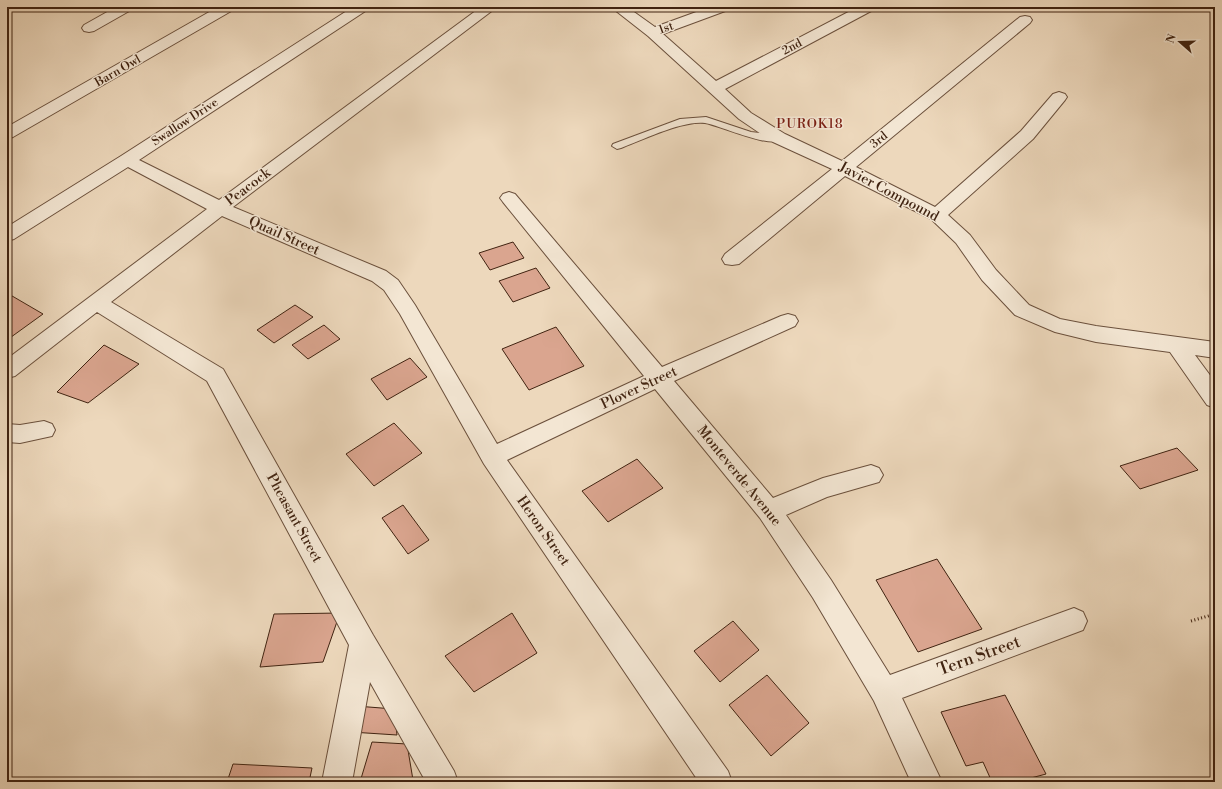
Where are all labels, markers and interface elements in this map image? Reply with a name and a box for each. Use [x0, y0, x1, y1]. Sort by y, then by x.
street label: 1st [656, 18, 676, 38]
north arrow [1160, 22, 1200, 62]
text: N [1163, 32, 1180, 45]
street label: 2nd [779, 35, 805, 59]
street label: Barn Owl [91, 52, 144, 91]
street label: Swallow Drive [149, 95, 221, 149]
district label: PUROK18 [776, 116, 844, 132]
street label: 3rd [867, 128, 891, 152]
street label: Javier Compound [835, 158, 942, 226]
street label: Peacock [222, 164, 275, 210]
street label: Quail Street [246, 212, 322, 260]
street label: Plover Street [598, 362, 680, 414]
street label: Monteverde Avenue [693, 422, 785, 530]
street label: Pheasant Street [262, 470, 326, 566]
street label: Heron Street [512, 493, 574, 569]
street label: Tern Street [935, 631, 1023, 681]

